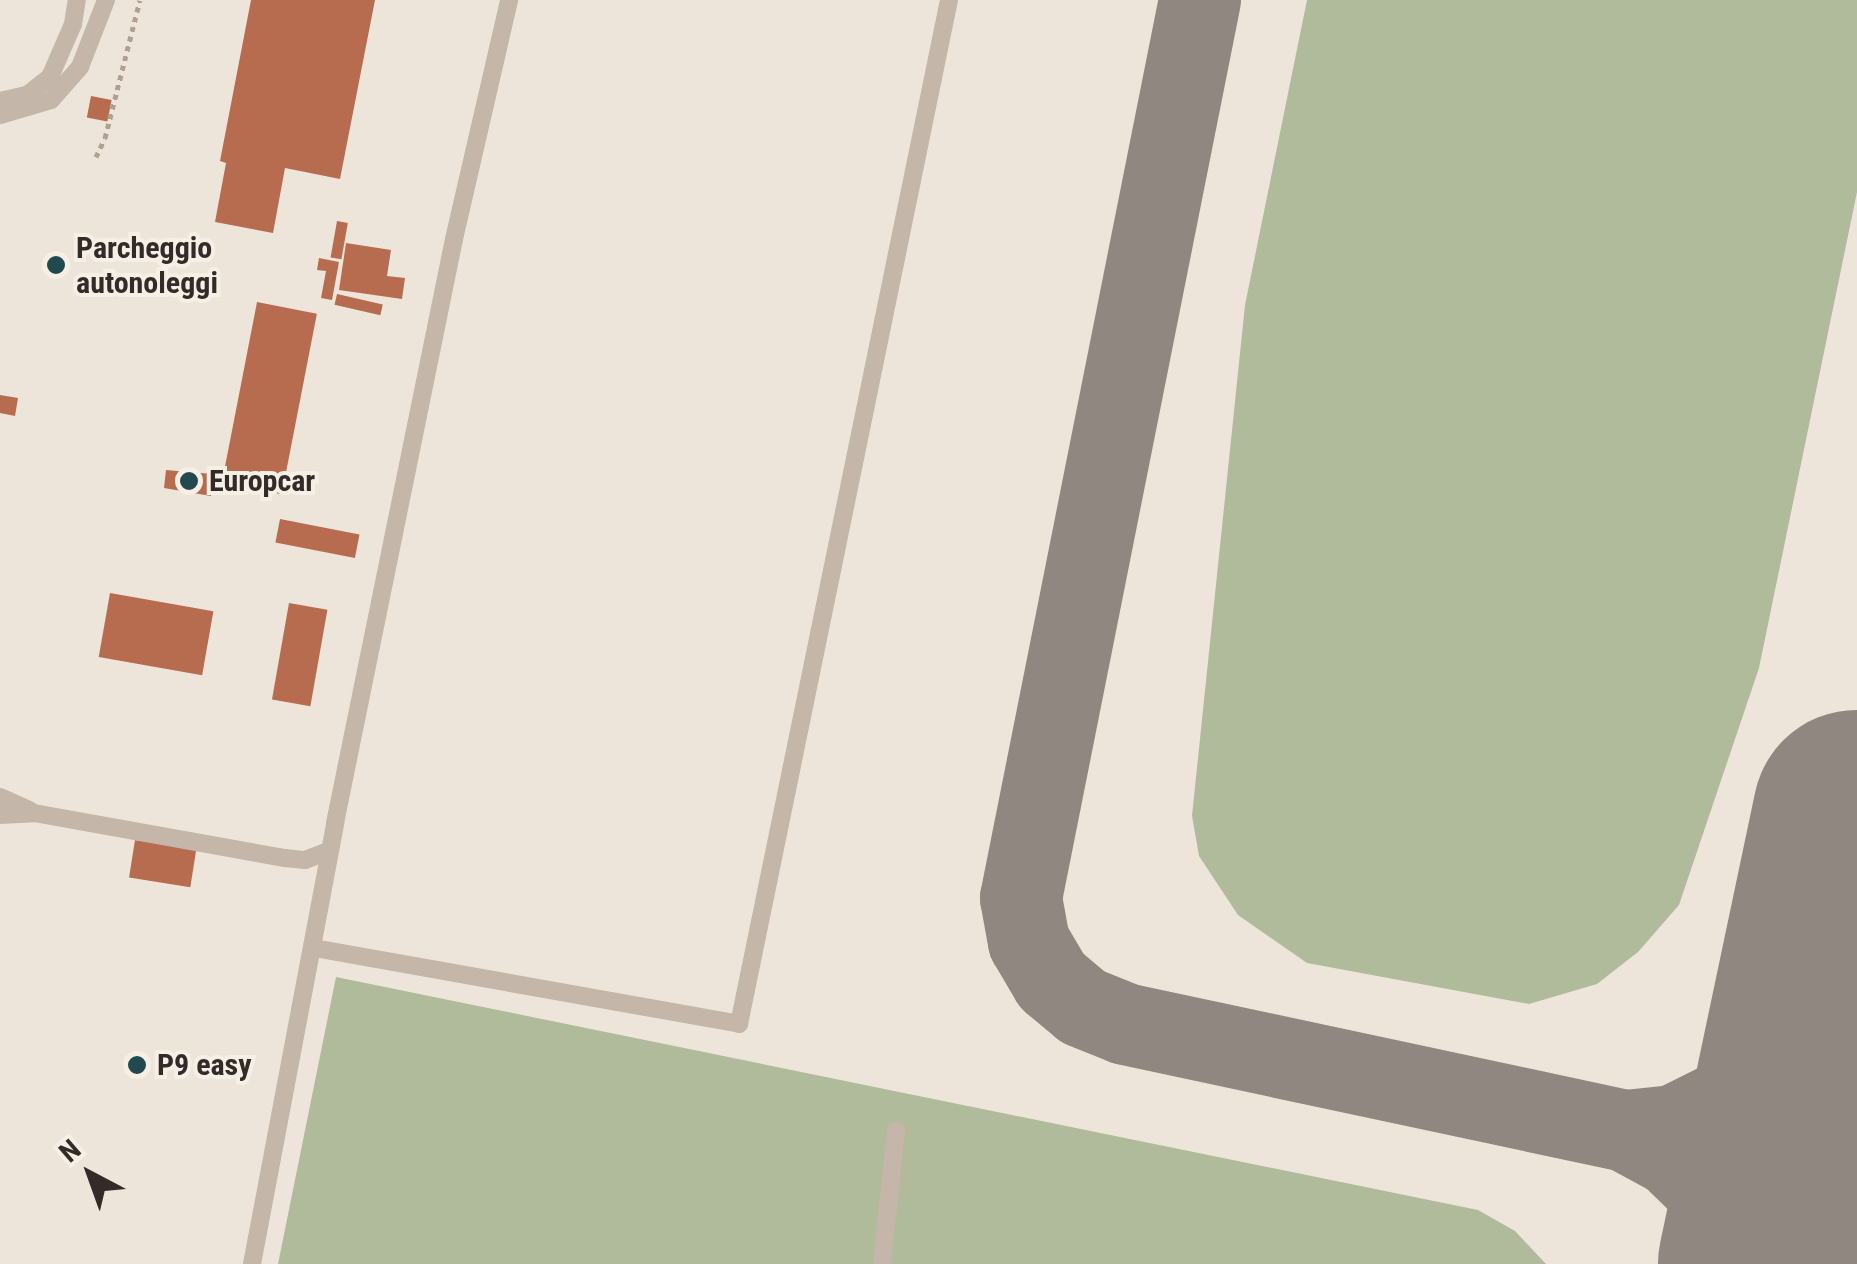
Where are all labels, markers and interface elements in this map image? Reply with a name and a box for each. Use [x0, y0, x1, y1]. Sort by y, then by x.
place label: Parcheggio autonoleggi [76, 230, 218, 300]
marker: Parcheggio autonoleggi [45, 254, 67, 276]
place label: Europcar [209, 463, 315, 499]
marker: Europcar [178, 470, 200, 492]
place label: P9 easy [157, 1047, 252, 1083]
marker: P9 easy [126, 1054, 148, 1076]
north arrow [40, 1124, 140, 1224]
text: N [53, 1133, 87, 1169]

